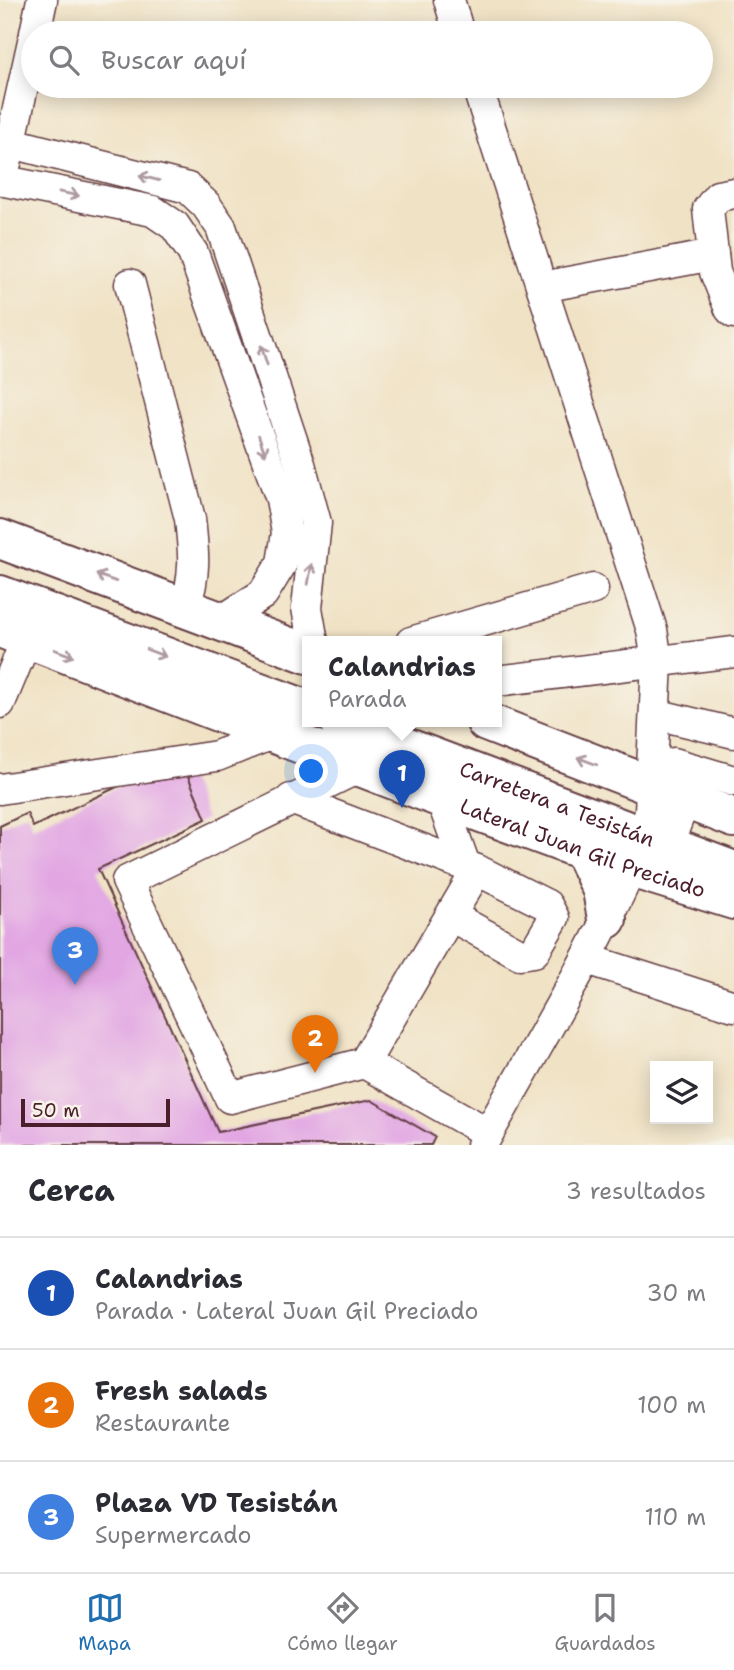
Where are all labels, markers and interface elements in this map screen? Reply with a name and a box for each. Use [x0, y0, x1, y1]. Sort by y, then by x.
search box [21, 21, 713, 98]
icon: search [45, 41, 83, 79]
text: Buscar aquí [101, 42, 247, 77]
one-way arrow [138, 171, 161, 184]
one-way arrow [57, 187, 80, 201]
one-way arrow [257, 345, 269, 367]
one-way arrow [257, 434, 269, 456]
one-way arrow [303, 563, 317, 586]
one-way arrow [95, 571, 117, 584]
popup [302, 636, 502, 727]
one-way arrow [52, 647, 74, 660]
one-way arrow [144, 648, 166, 661]
text: Calandrias [328, 649, 476, 684]
text: Parada [328, 684, 407, 714]
pin: 1 [379, 750, 425, 808]
your location [294, 754, 328, 788]
one-way arrow [577, 754, 599, 767]
street label: Carretera a Tesistán [456, 755, 659, 854]
street label: Lateral Juan Gil Preciado [456, 792, 709, 904]
pin: 3 [52, 927, 98, 985]
pin: 2 [292, 1015, 338, 1073]
map controls [650, 1061, 713, 1124]
button: layers [650, 1061, 713, 1124]
scale bar [21, 1096, 170, 1128]
text: 50 m [32, 1098, 80, 1123]
text: Cerca [28, 1170, 115, 1211]
text: 3 resultados [566, 1176, 706, 1206]
text: Calandrias [95, 1261, 243, 1296]
text: 1 [46, 1278, 56, 1308]
text: 30 m [647, 1278, 706, 1308]
text: Parada · Lateral Juan Gil Preciado [95, 1296, 479, 1326]
text: Fresh salads [95, 1373, 268, 1408]
text: 2 [43, 1390, 59, 1420]
text: 100 m [637, 1390, 706, 1420]
text: Restaurante [95, 1408, 230, 1438]
text: Plaza VD Tesistán [95, 1485, 338, 1520]
text: 3 [43, 1502, 59, 1532]
text: 110 m [644, 1502, 706, 1532]
text: Supermercado [95, 1520, 251, 1550]
tab: Mapa [78, 1589, 131, 1656]
tab: Cómo llegar [287, 1589, 398, 1656]
tab: Guardados [555, 1589, 656, 1656]

